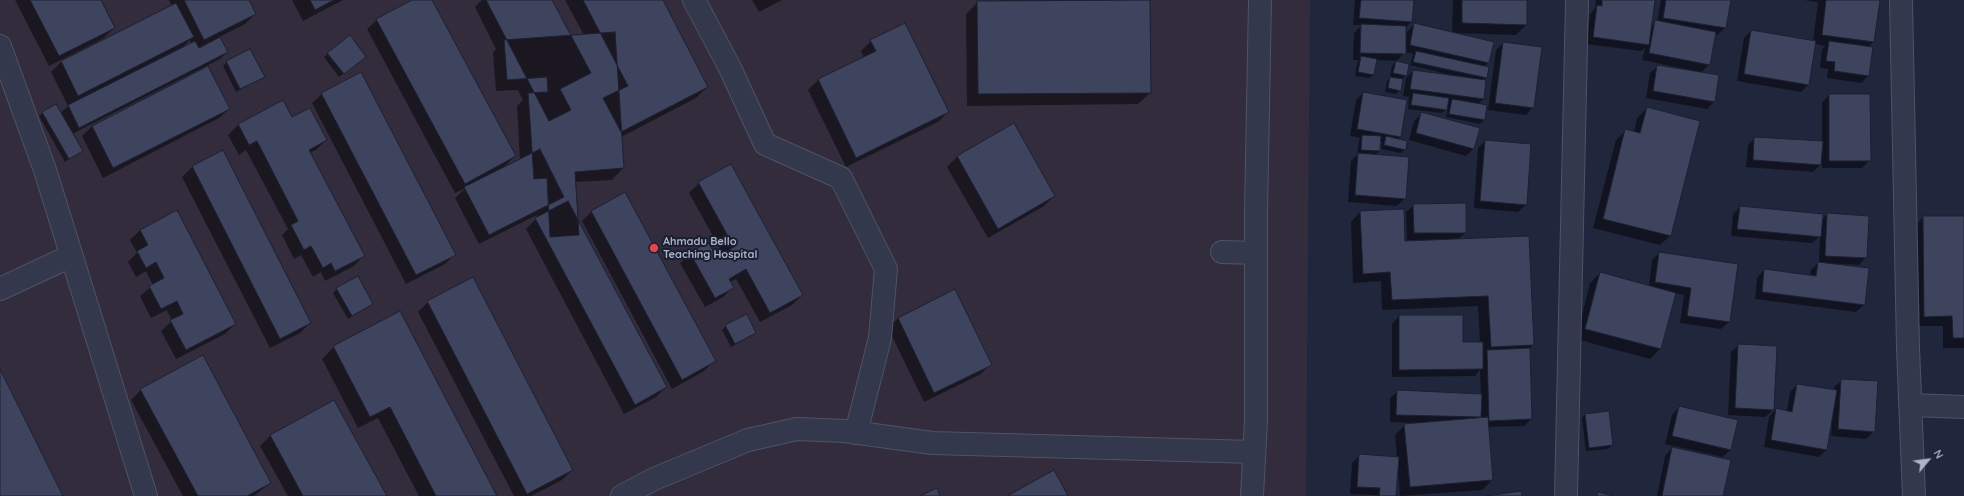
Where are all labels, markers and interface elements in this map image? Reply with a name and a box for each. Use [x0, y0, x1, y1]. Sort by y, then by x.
place label: Ahmadu Bello Teaching Hospital [663, 235, 757, 261]
marker: Ahmadu Bello Teaching Hospital [648, 242, 660, 254]
north arrow [1908, 440, 1948, 480]
text: N [1930, 447, 1947, 461]

